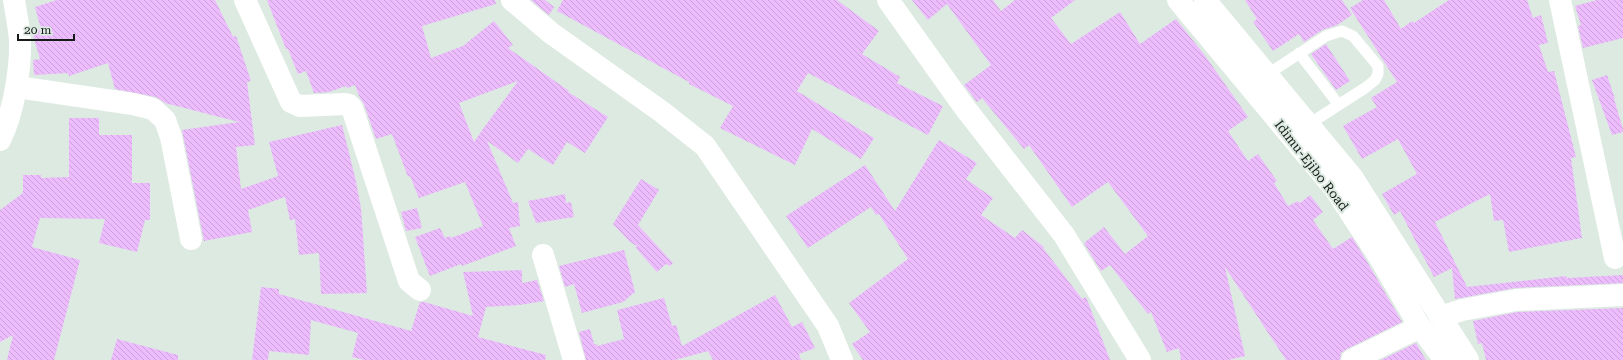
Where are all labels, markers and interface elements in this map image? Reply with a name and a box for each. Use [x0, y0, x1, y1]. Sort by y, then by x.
scale bar [18, 16, 74, 42]
text: 20 m [24, 23, 51, 37]
street label: Idimu-Ejibo Road [1272, 117, 1352, 214]

